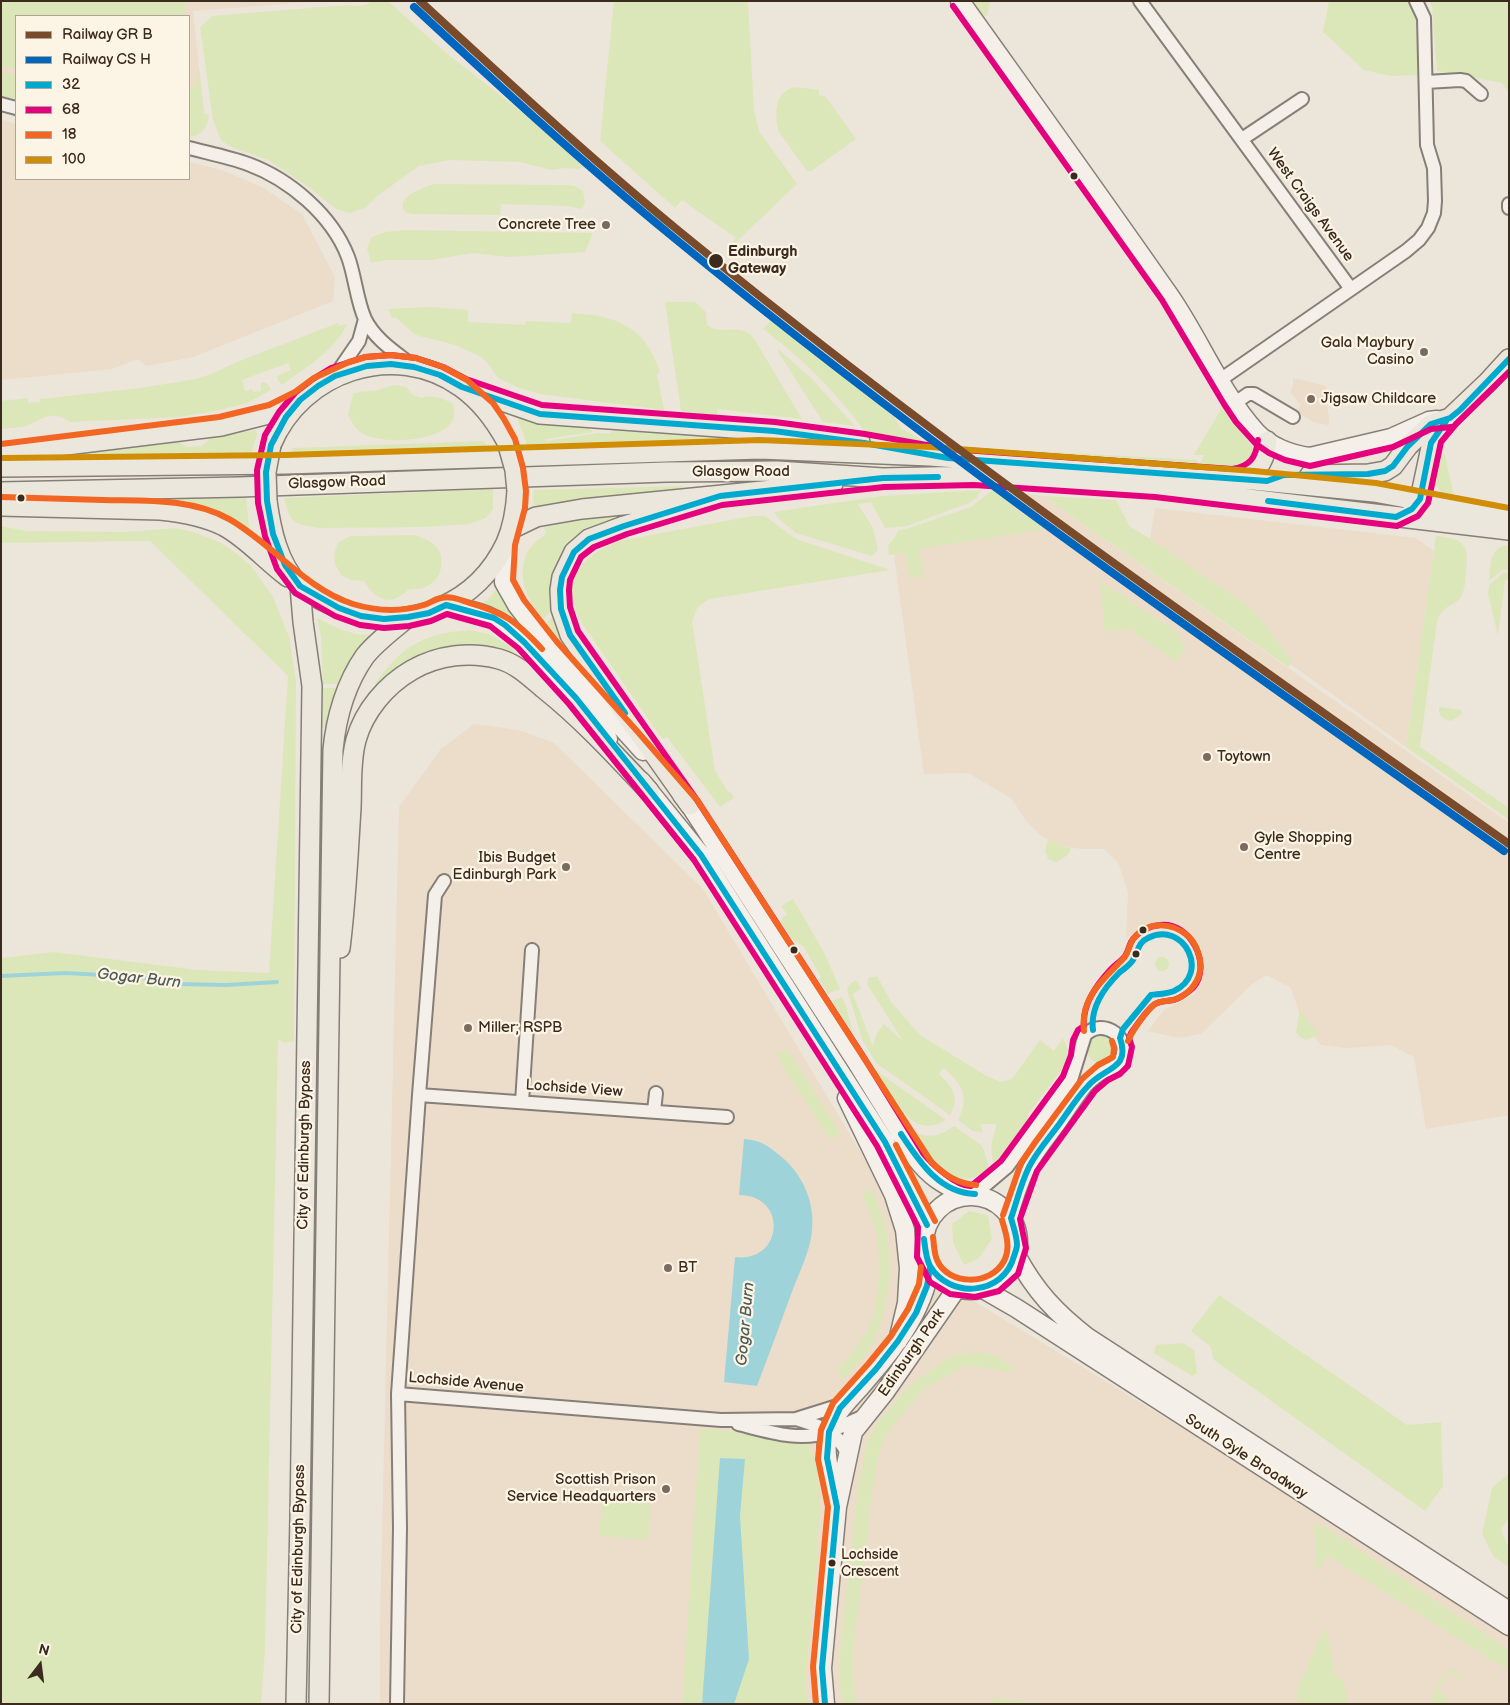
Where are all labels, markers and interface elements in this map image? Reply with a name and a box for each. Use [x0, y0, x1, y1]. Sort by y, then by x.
legend [15, 15, 190, 180]
text: Railway GR B [62, 25, 153, 44]
text: Railway CS H [62, 50, 151, 69]
text: 32 [62, 75, 80, 94]
text: 68 [62, 100, 80, 119]
text: 18 [62, 125, 77, 144]
street label: West Craigs Avenue [1263, 145, 1357, 265]
text: 100 [62, 150, 85, 169]
unlabelled marker [1069, 171, 1079, 181]
place label: Concrete Tree [498, 216, 596, 234]
marker: Concrete Tree [600, 219, 612, 231]
place label: Edinburgh Gateway [728, 243, 797, 278]
marker: Edinburgh Gateway [707, 252, 725, 270]
place label: Gala Maybury Casino [1321, 334, 1414, 369]
marker: Gala Maybury Casino [1418, 346, 1430, 358]
place label: Jigsaw Childcare [1321, 390, 1436, 408]
marker: Jigsaw Childcare [1305, 393, 1317, 405]
street label: Glasgow Road [692, 463, 790, 481]
street label: Glasgow Road [288, 472, 386, 494]
unlabelled marker [16, 493, 26, 503]
place label: Toytown [1217, 748, 1271, 766]
marker: Toytown [1201, 751, 1213, 763]
place label: Gyle Shopping Centre [1254, 829, 1352, 864]
marker: Gyle Shopping Centre [1238, 841, 1250, 853]
place label: Ibis Budget Edinburgh Park [453, 849, 556, 884]
marker: Ibis Budget Edinburgh Park [560, 861, 572, 873]
unlabelled marker [1138, 925, 1148, 935]
unlabelled marker [789, 945, 799, 955]
unlabelled marker [1131, 949, 1141, 959]
water label: Gogar Burn [96, 965, 182, 993]
place label: Miller; RSPB [478, 1019, 562, 1037]
marker: Miller; RSPB [462, 1022, 474, 1034]
street label: City of Edinburgh Bypass [295, 1060, 315, 1230]
street label: Lochside View [525, 1077, 623, 1101]
place label: BT [678, 1259, 697, 1277]
marker: BT [662, 1262, 674, 1274]
water label: Gogar Burn [733, 1281, 759, 1367]
street label: Edinburgh Park [875, 1305, 949, 1401]
street label: Lochside Avenue [408, 1369, 524, 1397]
street label: South Gyle Broadway [1181, 1411, 1311, 1503]
street label: City of Edinburgh Bypass [289, 1464, 309, 1634]
place label: Scottish Prison Service Headquarters [507, 1471, 656, 1506]
marker: Scottish Prison Service Headquarters [660, 1483, 672, 1495]
place label: Lochside Crescent [841, 1547, 899, 1580]
marker: Lochside Crescent [827, 1558, 837, 1568]
north arrow [15, 1640, 65, 1690]
text: N [37, 1640, 51, 1660]

